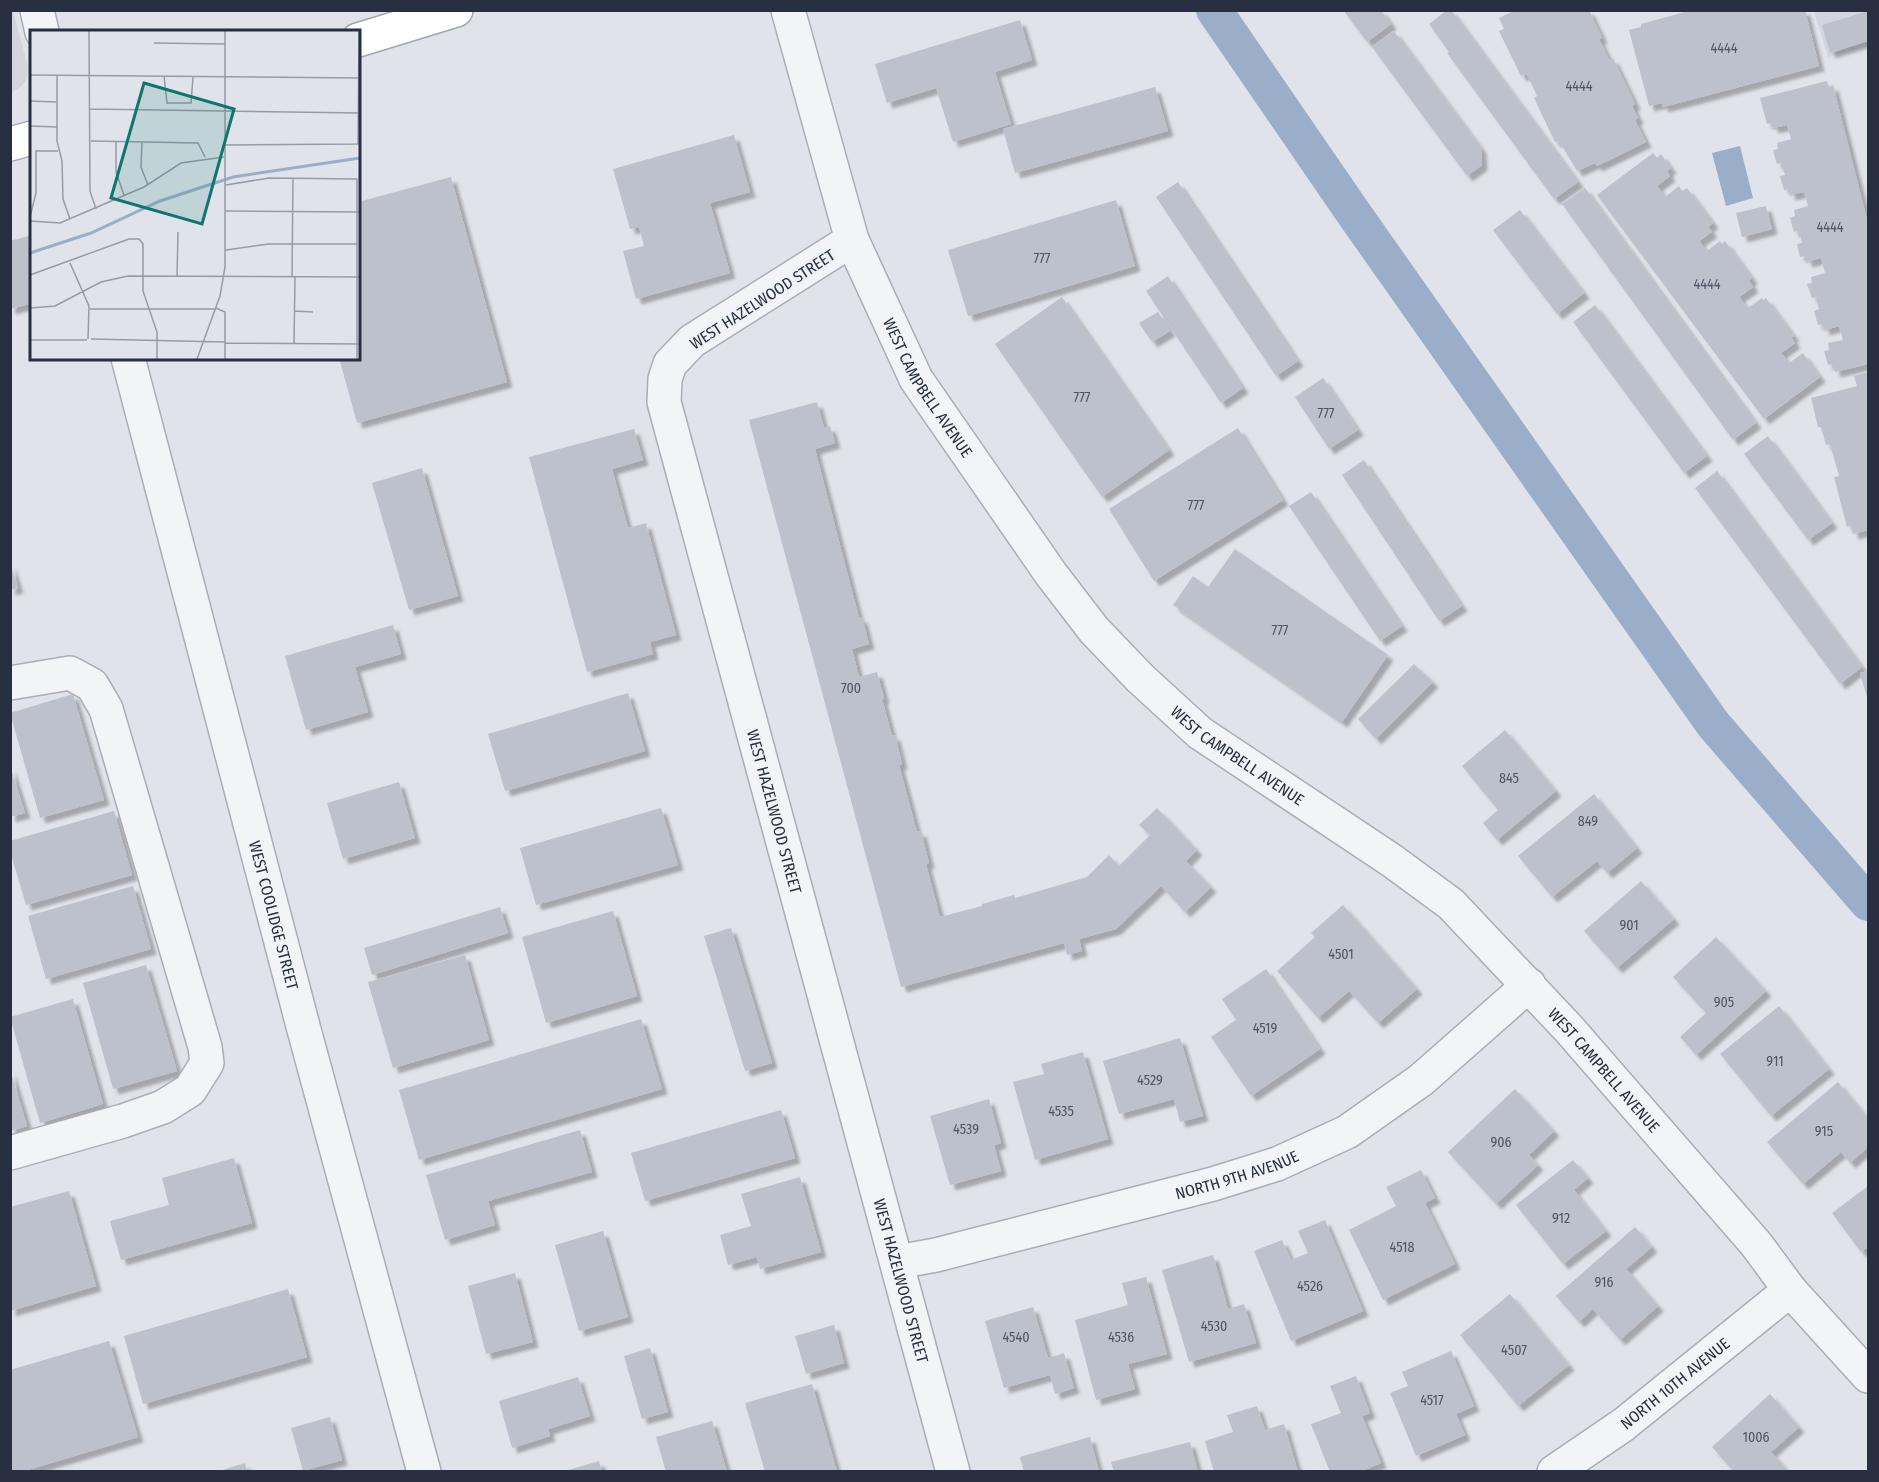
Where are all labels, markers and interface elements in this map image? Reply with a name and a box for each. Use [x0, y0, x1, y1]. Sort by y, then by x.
inset map [30, 30, 360, 360]
house number: 4444 [1710, 40, 1738, 57]
house number: 4444 [1565, 78, 1593, 95]
house number: 4444 [1816, 219, 1844, 236]
street label: WEST HAZELWOOD STREET [686, 245, 839, 353]
house number: 777 [1033, 250, 1051, 267]
house number: 4444 [1693, 276, 1721, 293]
street label: WEST CAMPBELL AVENUE [879, 315, 976, 461]
house number: 777 [1073, 389, 1091, 406]
house number: 777 [1317, 405, 1335, 422]
house number: 777 [1187, 497, 1205, 514]
house number: 777 [1271, 622, 1289, 639]
house number: 700 [841, 680, 861, 697]
street label: WEST CAMPBELL AVENUE [1167, 702, 1308, 810]
street label: WEST HAZELWOOD STREET [743, 727, 805, 896]
house number: 845 [1499, 770, 1519, 787]
house number: 849 [1578, 813, 1598, 830]
street label: WEST COOLIDGE STREET [245, 839, 302, 992]
house number: 901 [1619, 917, 1639, 934]
house number: 4501 [1328, 946, 1354, 963]
house number: 905 [1714, 994, 1734, 1011]
street label: WEST CAMPBELL AVENUE [1544, 1004, 1663, 1136]
house number: 4519 [1253, 1020, 1278, 1037]
house number: 911 [1766, 1053, 1784, 1070]
house number: 4529 [1137, 1072, 1163, 1089]
house number: 4535 [1048, 1103, 1074, 1120]
house number: 4539 [953, 1121, 979, 1138]
house number: 915 [1815, 1123, 1833, 1140]
house number: 906 [1490, 1134, 1512, 1151]
street label: NORTH 9TH AVENUE [1173, 1147, 1301, 1203]
street label: WEST HAZELWOOD STREET [870, 1197, 932, 1365]
house number: 912 [1552, 1210, 1570, 1227]
house number: 4518 [1390, 1239, 1414, 1256]
house number: 916 [1595, 1274, 1614, 1291]
house number: 4526 [1297, 1278, 1323, 1295]
house number: 4530 [1201, 1318, 1227, 1335]
house number: 4540 [1002, 1329, 1030, 1346]
house number: 4536 [1108, 1329, 1134, 1346]
street label: NORTH 10TH AVENUE [1617, 1334, 1733, 1433]
house number: 4507 [1501, 1342, 1527, 1359]
house number: 4517 [1420, 1392, 1444, 1409]
house number: 1006 [1743, 1429, 1770, 1446]

